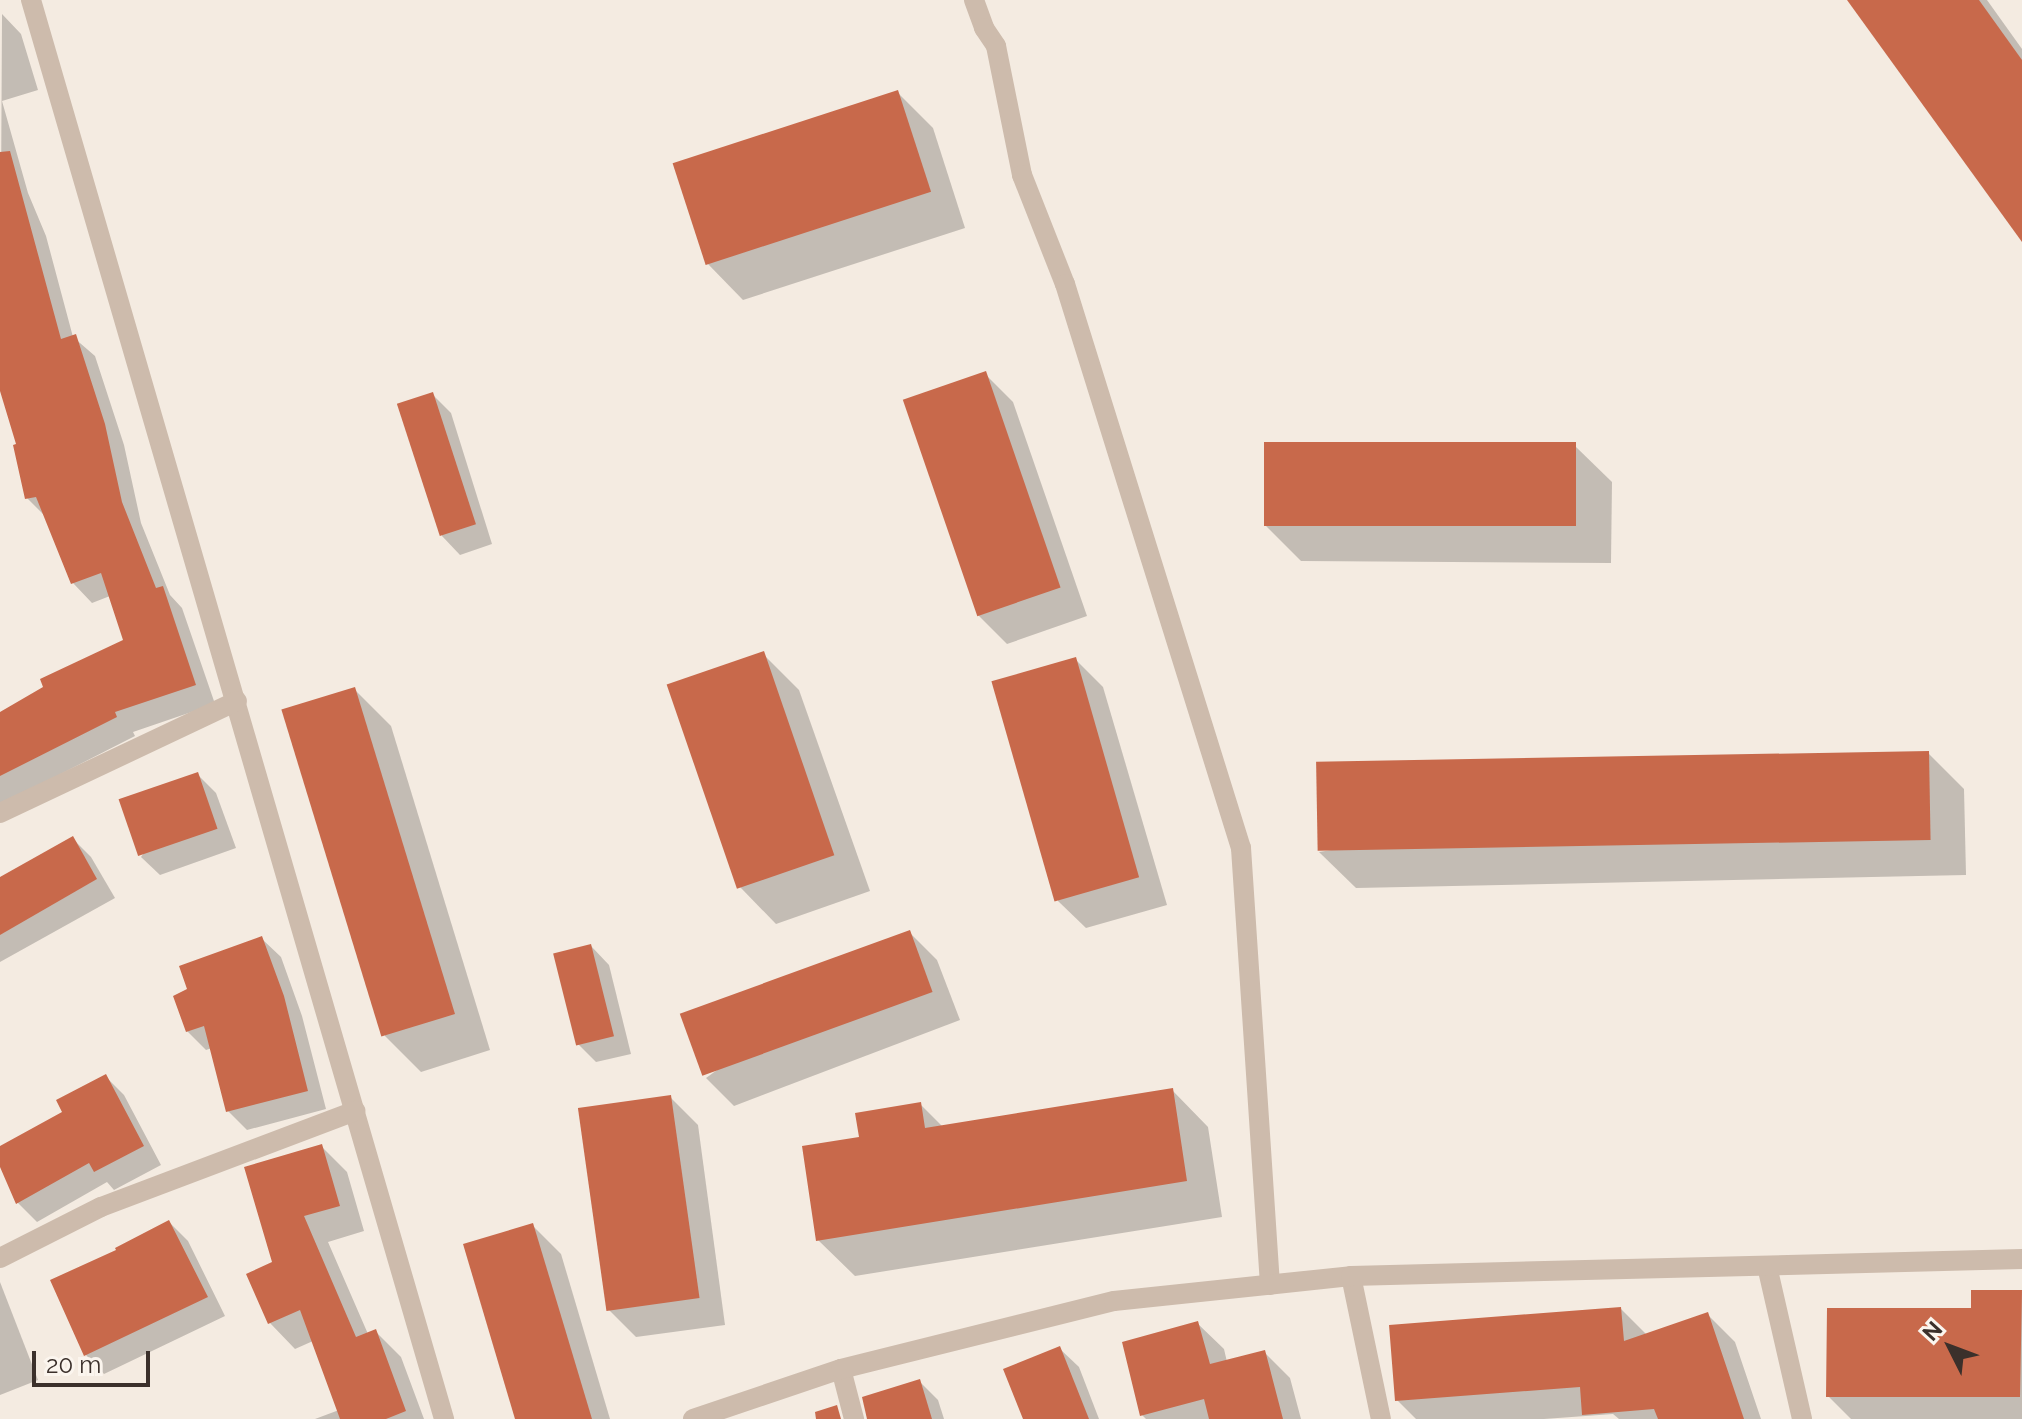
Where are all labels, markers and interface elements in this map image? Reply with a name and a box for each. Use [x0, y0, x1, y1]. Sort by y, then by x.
north arrow [1910, 1307, 1990, 1387]
text: N [1917, 1316, 1947, 1346]
scale bar [36, 1335, 154, 1385]
text: 20 m [46, 1350, 101, 1379]

